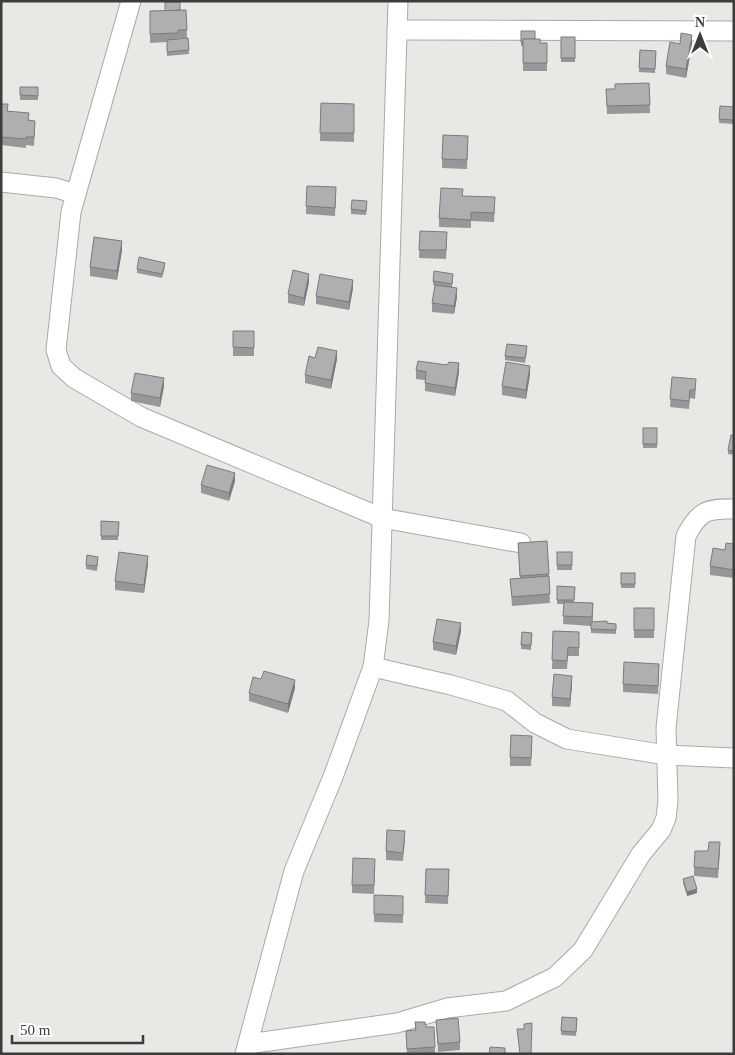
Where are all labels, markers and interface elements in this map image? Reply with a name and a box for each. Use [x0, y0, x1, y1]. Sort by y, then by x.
north arrow [675, 10, 725, 60]
text: N [695, 15, 705, 30]
scale bar [12, 1012, 144, 1044]
text: 50 m [20, 1022, 51, 1038]

